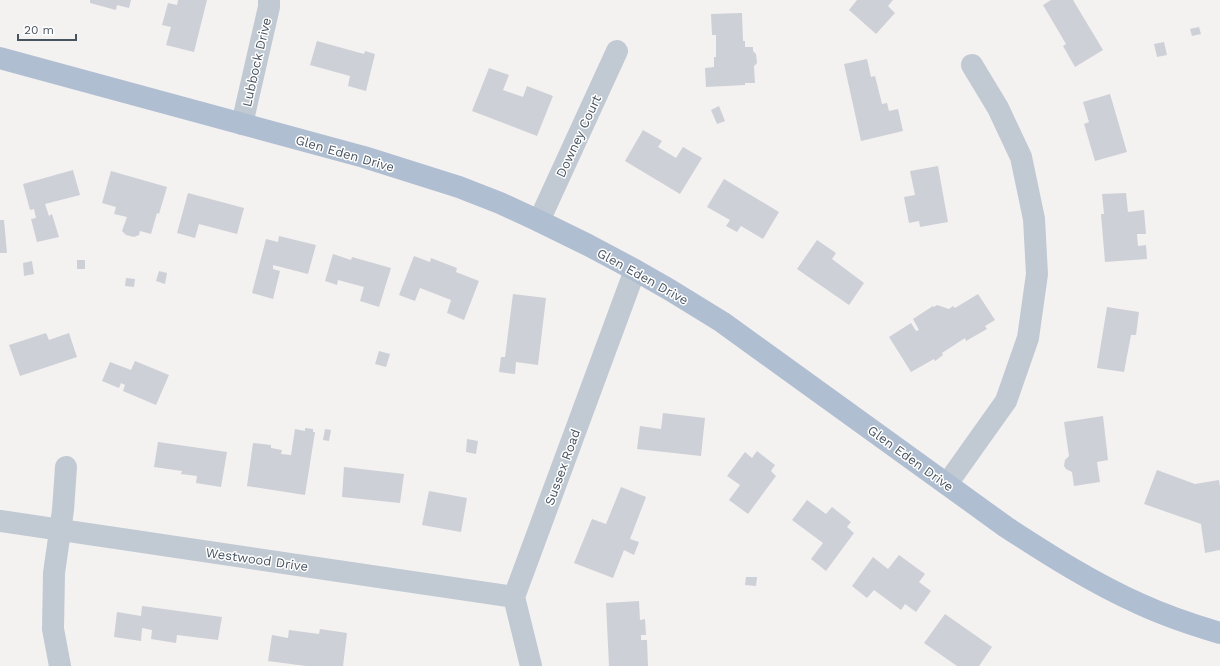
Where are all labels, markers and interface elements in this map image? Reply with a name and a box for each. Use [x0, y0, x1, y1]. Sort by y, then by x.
scale bar [18, 16, 76, 42]
street label: Lubbock Drive [239, 16, 274, 108]
text: 20 m [24, 23, 54, 37]
street label: Downey Court [553, 92, 604, 180]
street label: Glen Eden Drive [294, 132, 396, 175]
street label: Glen Eden Drive [595, 245, 691, 308]
street label: Glen Eden Drive [865, 422, 956, 494]
street label: Sussex Road [542, 427, 583, 507]
street label: Westwood Drive [205, 545, 309, 574]

